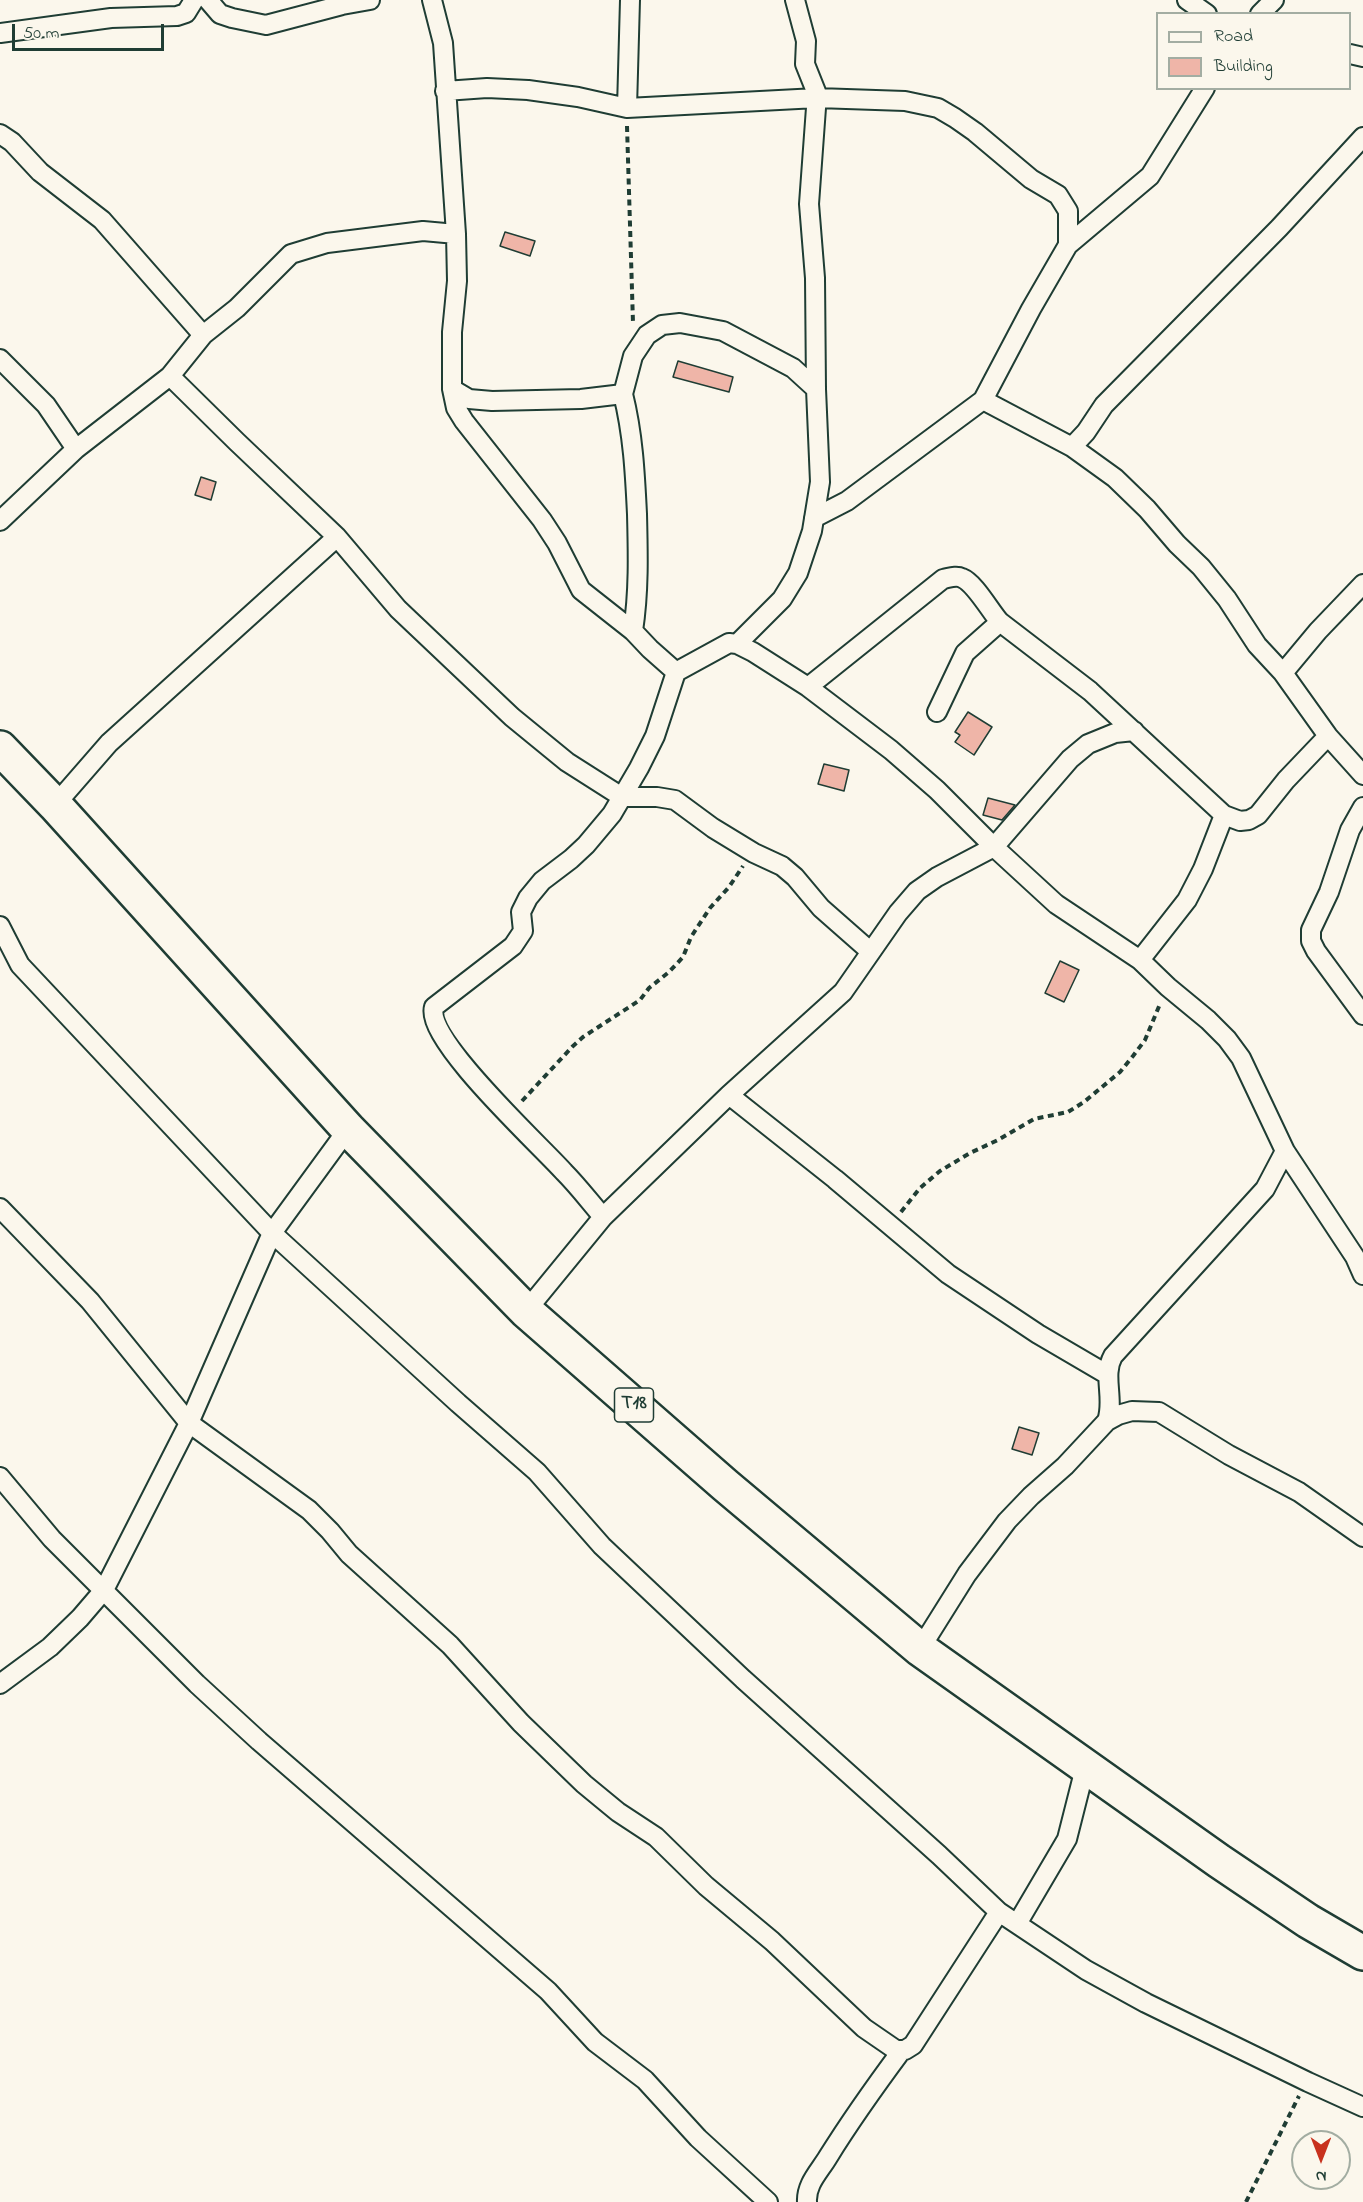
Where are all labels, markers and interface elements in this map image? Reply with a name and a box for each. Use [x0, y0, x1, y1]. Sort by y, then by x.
scale bar [15, 12, 166, 50]
legend [1156, 12, 1351, 90]
text: 50 m [23, 21, 60, 47]
text: Road [1214, 24, 1253, 50]
text: Building [1214, 54, 1273, 80]
road number: T18 [614, 1388, 654, 1422]
north arrow [1291, 2130, 1351, 2190]
text: N [1316, 2164, 1326, 2188]

